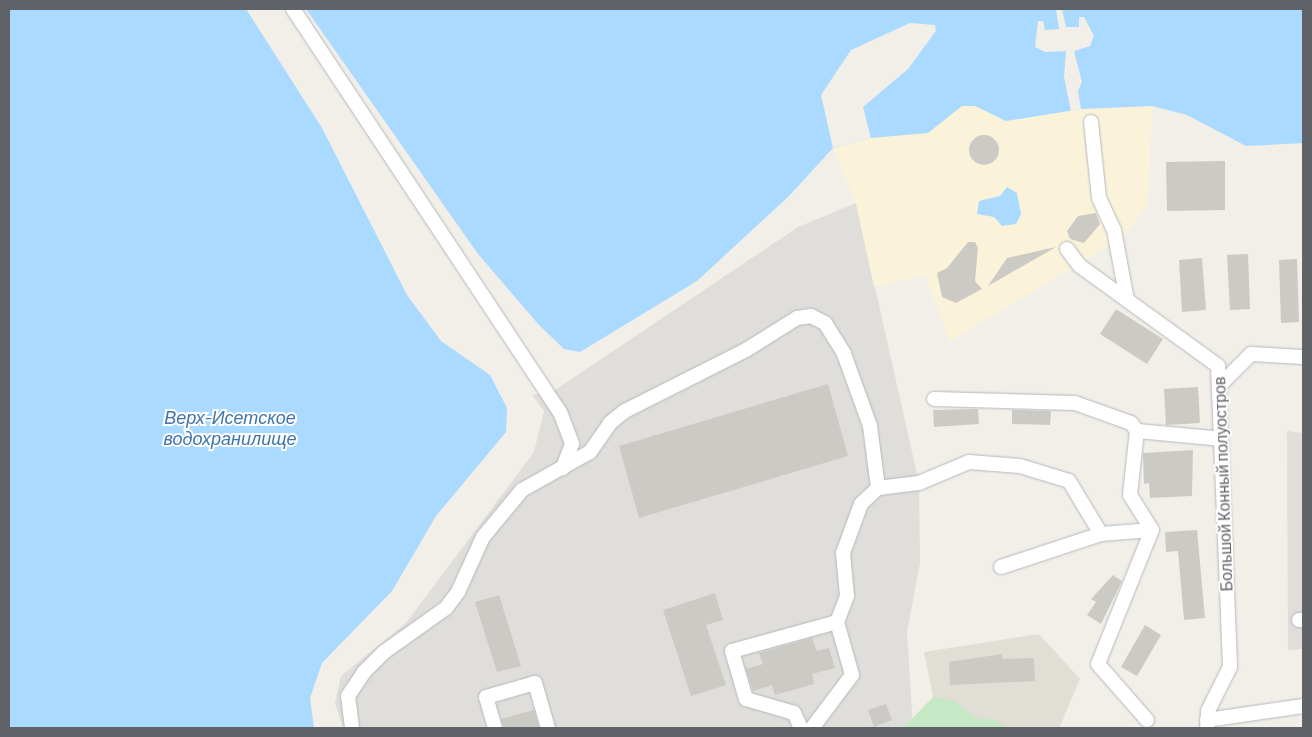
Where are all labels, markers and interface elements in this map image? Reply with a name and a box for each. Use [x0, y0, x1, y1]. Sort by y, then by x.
street label: Большой Конный полуостров [1210, 376, 1236, 592]
water label: Верх-Исетское водохранилище [163, 407, 297, 449]

